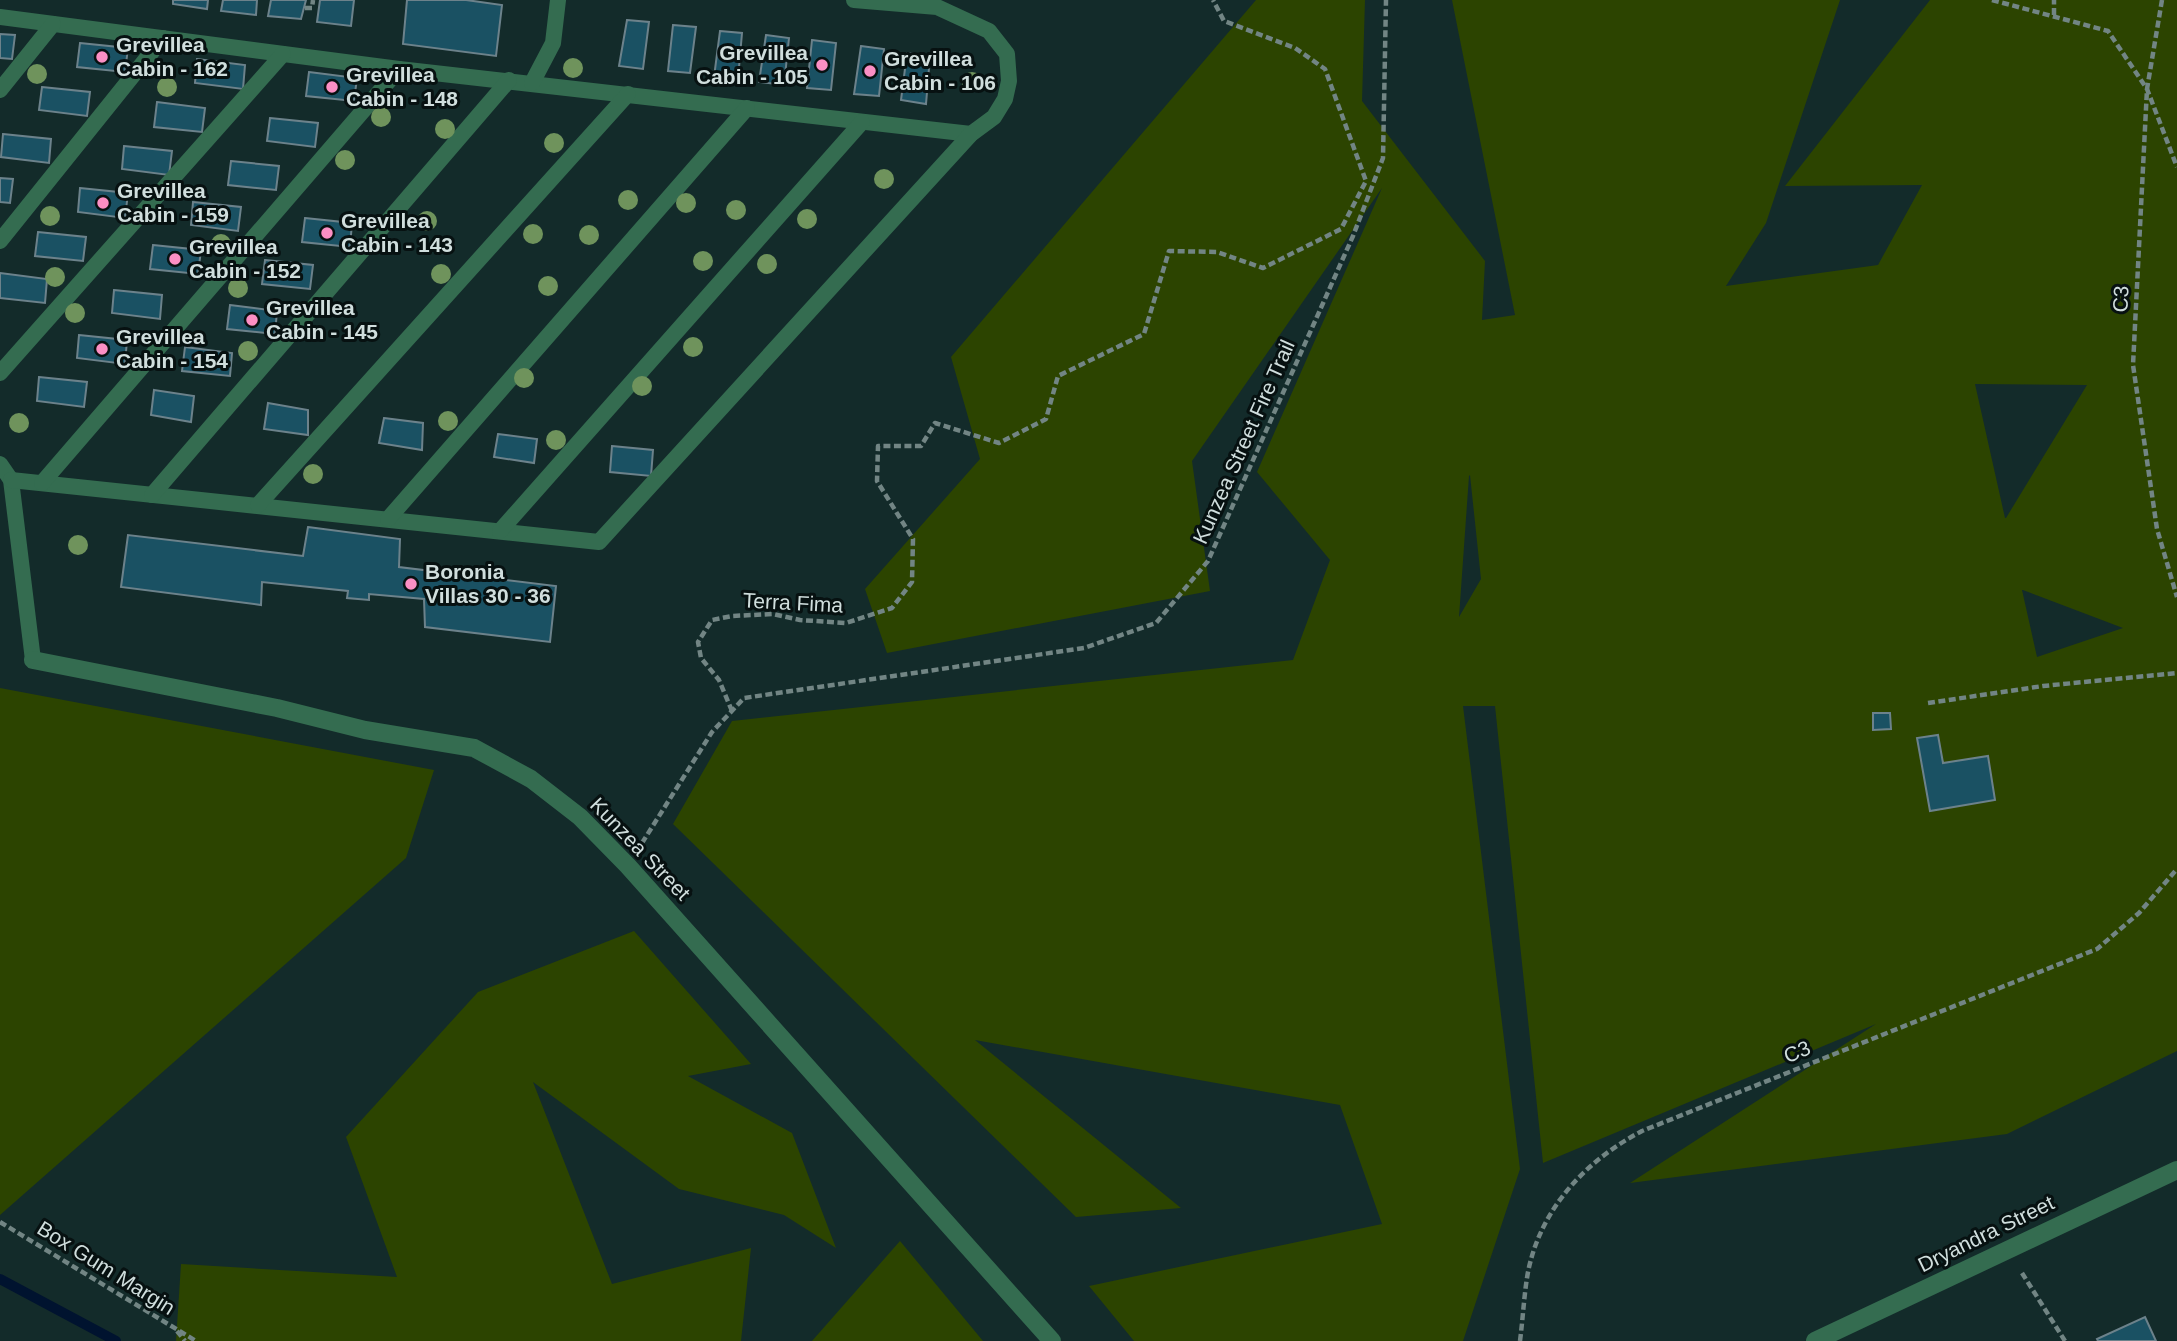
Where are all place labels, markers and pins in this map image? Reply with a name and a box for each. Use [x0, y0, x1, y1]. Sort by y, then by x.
place label: Grevillea Cabin - 162 [116, 33, 228, 80]
place label: Grevillea Cabin - 105 [696, 41, 808, 88]
place label: Grevillea Cabin - 106 [884, 47, 996, 94]
marker: Grevillea Cabin - 162 [94, 49, 110, 65]
marker: Grevillea Cabin - 105 [814, 57, 830, 73]
place label: Grevillea Cabin - 148 [346, 63, 458, 110]
marker: Grevillea Cabin - 106 [862, 63, 878, 79]
marker: Grevillea Cabin - 148 [324, 79, 340, 95]
place label: Grevillea Cabin - 159 [117, 179, 229, 226]
marker: Grevillea Cabin - 159 [95, 195, 111, 211]
place label: Grevillea Cabin - 143 [341, 209, 453, 256]
marker: Grevillea Cabin - 143 [319, 225, 335, 241]
place label: Grevillea Cabin - 152 [189, 235, 301, 282]
marker: Grevillea Cabin - 152 [167, 251, 183, 267]
place label: Grevillea Cabin - 145 [266, 296, 378, 343]
marker: Grevillea Cabin - 145 [244, 312, 260, 328]
place label: Grevillea Cabin - 154 [116, 325, 228, 372]
marker: Grevillea Cabin - 154 [94, 341, 110, 357]
place label: Boronia Villas 30 - 36 [425, 560, 551, 607]
marker: Boronia Villas 30 - 36 [403, 576, 419, 592]

